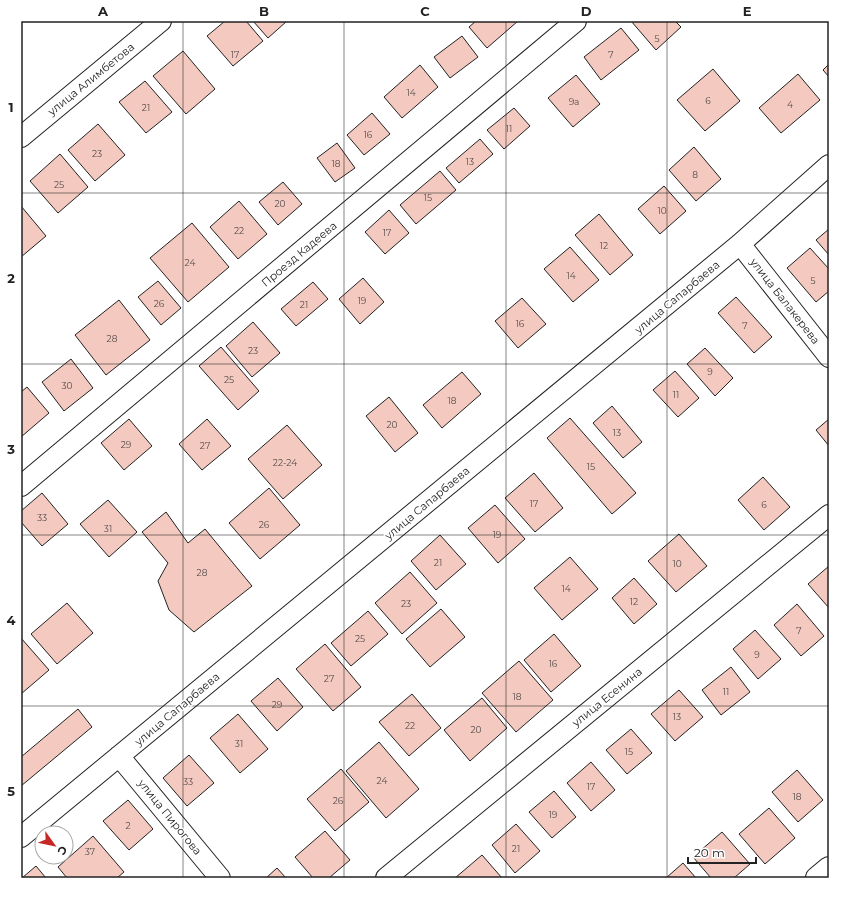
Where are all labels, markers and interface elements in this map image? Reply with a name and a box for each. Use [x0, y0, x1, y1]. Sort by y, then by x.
text: A [97, 3, 109, 19]
text: B [259, 3, 269, 19]
text: C [420, 3, 430, 19]
text: D [581, 3, 592, 19]
text: E [743, 3, 752, 19]
house number: 5 [654, 33, 660, 44]
street label: улица Алимбетова [44, 40, 137, 119]
house number: 17 [231, 49, 239, 60]
house number: 7 [608, 49, 614, 60]
house number: 14 [406, 87, 416, 98]
house number: 6 [705, 95, 711, 106]
house number: 9а [569, 96, 579, 107]
text: 1 [8, 99, 14, 115]
house number: 4 [787, 99, 793, 110]
house number: 21 [142, 102, 150, 113]
house number: 11 [506, 123, 512, 134]
house number: 16 [364, 129, 373, 140]
house number: 23 [92, 148, 102, 159]
house number: 13 [466, 156, 474, 167]
house number: 18 [332, 158, 341, 169]
house number: 8 [692, 169, 698, 180]
house number: 25 [54, 179, 64, 190]
house number: 15 [424, 192, 432, 203]
house number: 20 [274, 198, 286, 209]
house number: 10 [657, 205, 667, 216]
street label: Проезд Кадеева [258, 218, 340, 290]
house number: 22 [234, 225, 244, 236]
house number: 17 [383, 227, 391, 238]
house number: 12 [600, 240, 608, 251]
street label: улица Балакерева [746, 254, 823, 347]
house number: 24 [185, 257, 195, 268]
street label: улица Сапарбаева [631, 257, 722, 337]
text: 2 [7, 270, 15, 286]
house number: 14 [566, 270, 576, 281]
house number: 5 [810, 275, 816, 286]
house number: 19 [358, 295, 367, 306]
house number: 26 [154, 298, 165, 309]
house number: 21 [300, 299, 308, 310]
house number: 16 [516, 318, 525, 329]
house number: 7 [742, 320, 748, 331]
house number: 28 [107, 333, 118, 344]
house number: 23 [248, 345, 258, 356]
house number: 9 [707, 366, 713, 377]
house number: 25 [224, 374, 234, 385]
house number: 30 [61, 380, 73, 391]
house number: 11 [673, 389, 679, 400]
house number: 18 [448, 395, 457, 406]
house number: 20 [386, 419, 398, 430]
house number: 13 [613, 427, 621, 438]
house number: 29 [121, 439, 132, 450]
house number: 27 [200, 440, 210, 451]
text: 3 [6, 441, 15, 457]
house number: 22-24 [273, 457, 297, 468]
house number: 15 [587, 461, 595, 472]
street label: улица Сапарбаева [381, 463, 472, 543]
house number: 17 [530, 498, 538, 509]
house number: 6 [761, 499, 767, 510]
house number: 33 [37, 512, 47, 523]
house number: 26 [259, 519, 270, 530]
house number: 31 [104, 523, 112, 534]
house number: 19 [493, 529, 502, 540]
house number: 21 [434, 557, 442, 568]
house number: 10 [672, 558, 682, 569]
house number: 28 [197, 567, 208, 578]
house number: 14 [561, 583, 571, 594]
house number: 12 [630, 596, 638, 607]
house number: 23 [401, 598, 411, 609]
text: 4 [7, 612, 16, 628]
house number: 7 [796, 625, 802, 636]
house number: 25 [355, 633, 365, 644]
house number: 9 [754, 649, 760, 660]
house number: 16 [549, 658, 558, 669]
street label: улица Есенина [568, 664, 645, 730]
street label: улица Сапарбаева [131, 669, 222, 749]
house number: 27 [324, 673, 334, 684]
house number: 11 [723, 686, 729, 697]
house number: 18 [513, 691, 522, 702]
house number: 29 [272, 699, 283, 710]
house number: 13 [673, 711, 681, 722]
house number: 22 [405, 720, 415, 731]
house number: 20 [470, 724, 482, 735]
house number: 31 [235, 738, 243, 749]
house number: 15 [625, 746, 633, 757]
street label: улица Пирогова [135, 775, 205, 858]
house number: 24 [377, 775, 387, 786]
house number: 33 [183, 776, 193, 787]
house number: 17 [587, 781, 595, 792]
text: 5 [7, 783, 15, 799]
house number: 18 [793, 791, 802, 802]
house number: 26 [333, 795, 344, 806]
house number: 19 [549, 809, 558, 820]
house number: 2 [125, 820, 131, 831]
north arrow [34, 825, 74, 865]
scale bar [688, 839, 756, 865]
text: С [54, 843, 70, 858]
house number: 21 [512, 843, 520, 854]
text: 20 m [694, 845, 725, 860]
house number: 37 [85, 846, 95, 857]

